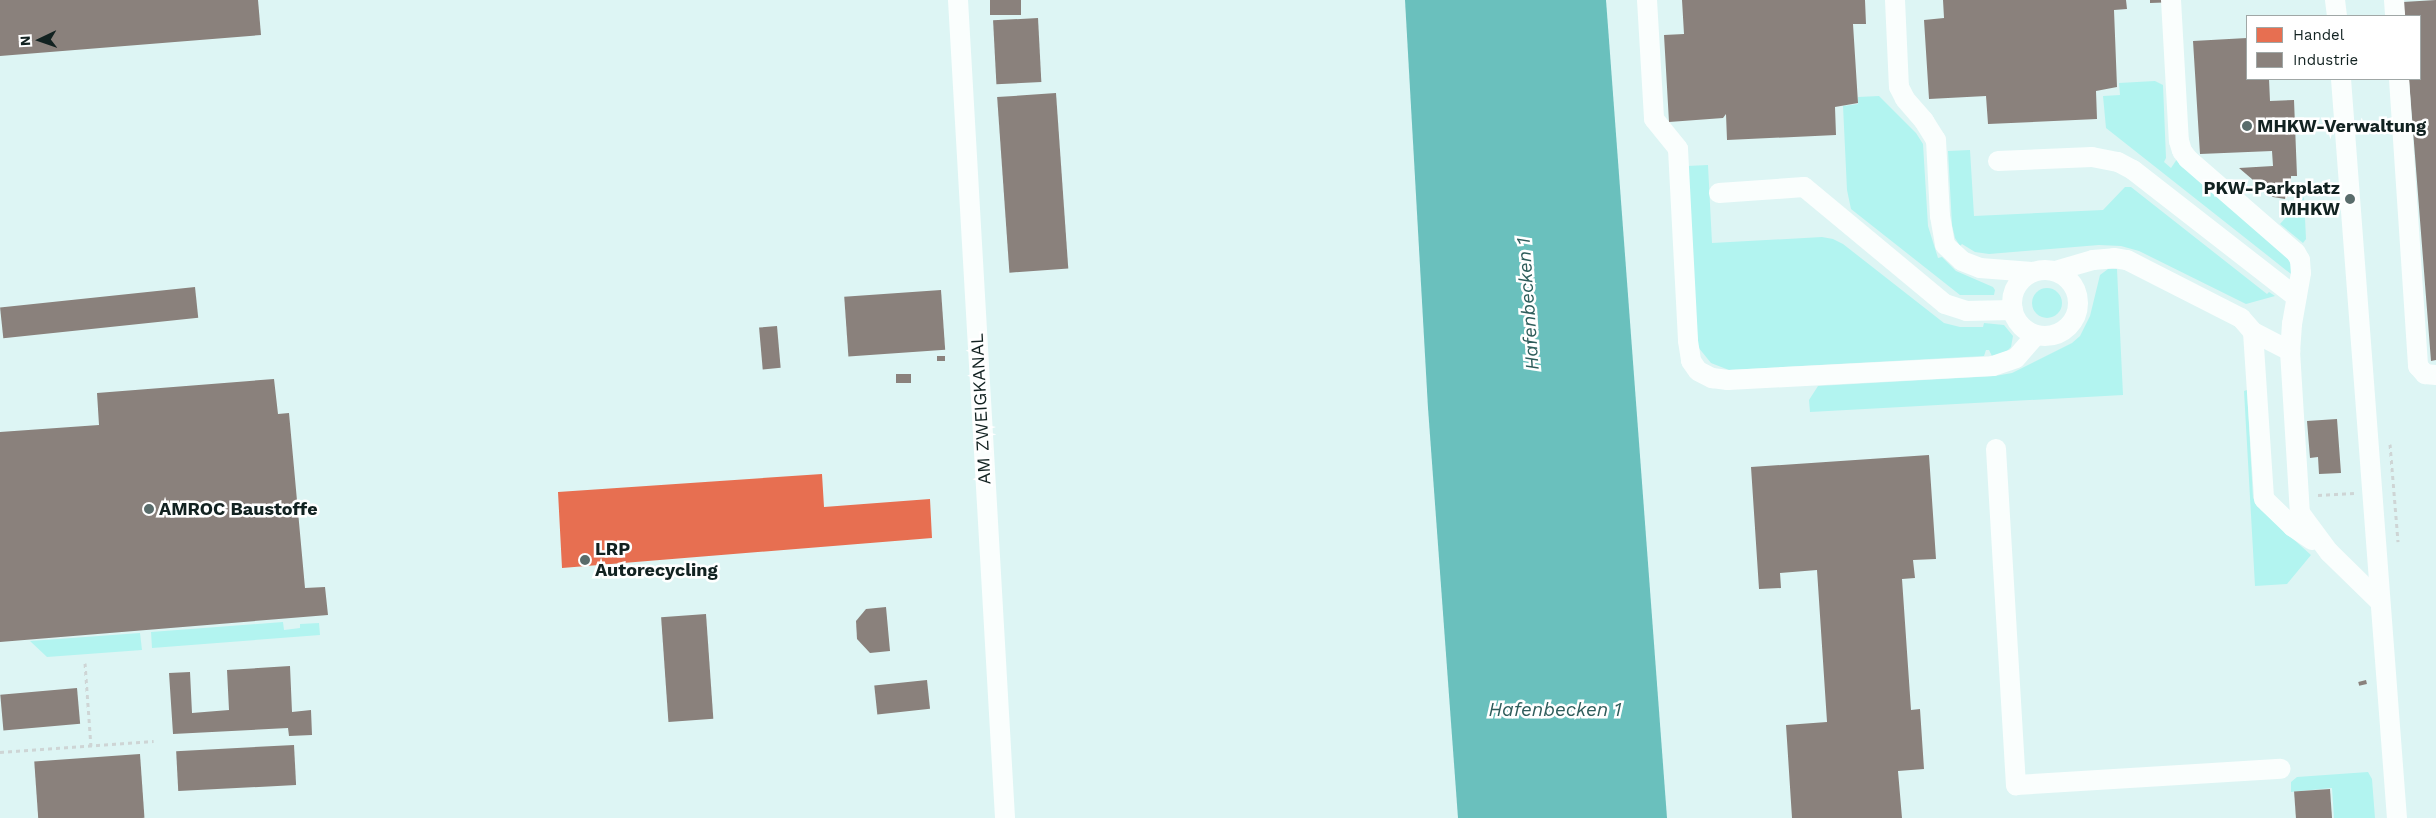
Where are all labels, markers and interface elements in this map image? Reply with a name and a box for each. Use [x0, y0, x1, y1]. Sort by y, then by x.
north arrow [15, 15, 65, 65]
legend [2246, 15, 2421, 80]
text: Handel [2293, 26, 2344, 44]
text: N [17, 35, 33, 46]
text: Industrie [2293, 51, 2358, 69]
place label: MHKW-Verwaltung [2257, 115, 2426, 137]
marker: MHKW-Verwaltung [2241, 120, 2253, 132]
place label: PKW-Parkplatz MHKW [2203, 178, 2340, 220]
marker: PKW-Parkplatz MHKW [2344, 193, 2356, 205]
water label: Hafenbecken 1 [1512, 237, 1544, 371]
street label: AM ZWEIGKANAL [966, 333, 996, 485]
place label: AMROC Baustoffe [159, 498, 318, 520]
marker: AMROC Baustoffe [143, 503, 155, 515]
place label: LRP Autorecycling [595, 539, 718, 582]
marker: LRP Autorecycling [579, 554, 591, 566]
water label: Hafenbecken 1 [1488, 699, 1622, 721]

